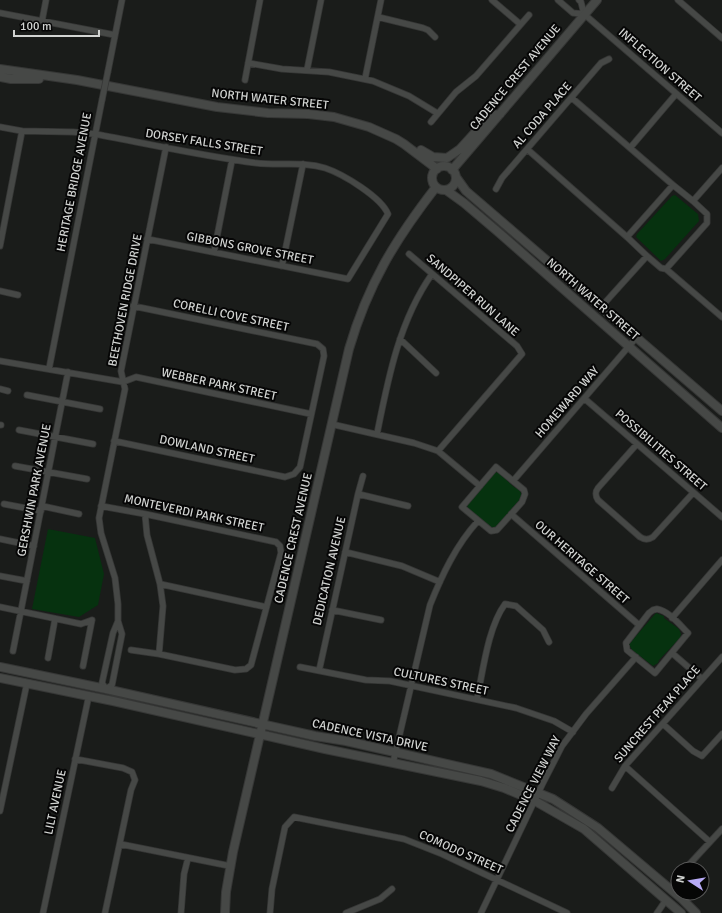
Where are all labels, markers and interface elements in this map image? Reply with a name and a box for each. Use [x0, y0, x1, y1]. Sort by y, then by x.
scale bar [14, 12, 99, 38]
text: 100 m [20, 19, 52, 34]
street label: CADENCE CREST AVENUE [467, 21, 564, 133]
street label: INFLECTION STREET [615, 25, 704, 106]
street label: AL CODA PLACE [510, 79, 575, 152]
street label: NORTH WATER STREET [211, 86, 329, 113]
street label: HERITAGE BRIDGE AVENUE [54, 111, 95, 253]
street label: DORSEY FALLS STREET [144, 126, 264, 159]
street label: GIBBONS GROVE STREET [185, 229, 315, 268]
street label: BEETHOVEN RIDGE DRIVE [105, 232, 146, 368]
street label: SANDPIPER RUN LANE [423, 251, 522, 340]
street label: NORTH WATER STREET [543, 255, 642, 344]
street label: CORELLI COVE STREET [172, 296, 290, 335]
street label: HOMEWARD WAY [532, 363, 603, 441]
street label: WEBBER PARK STREET [160, 365, 278, 404]
street label: POSSIBILITIES STREET [612, 407, 710, 494]
street label: GERSHWIN PARK AVENUE [14, 422, 55, 558]
street label: DOWLAND STREET [158, 432, 256, 467]
street label: CADENCE CREST AVENUE [271, 471, 316, 605]
street label: MONTEVERDI PARK STREET [123, 491, 265, 536]
street label: DEDICATION AVENUE [310, 515, 349, 627]
street label: OUR HERITAGE STREET [532, 517, 632, 607]
street label: SUNCREST PEAK PLACE [611, 663, 704, 766]
street label: CULTURES STREET [392, 664, 490, 699]
street label: CADENCE VISTA DRIVE [311, 716, 429, 755]
street label: CADENCE VIEW WAY [503, 733, 564, 835]
street label: LILT AVENUE [41, 768, 70, 836]
street label: COMODO STREET [417, 827, 505, 878]
north arrow [670, 861, 710, 901]
text: N [674, 874, 688, 884]

